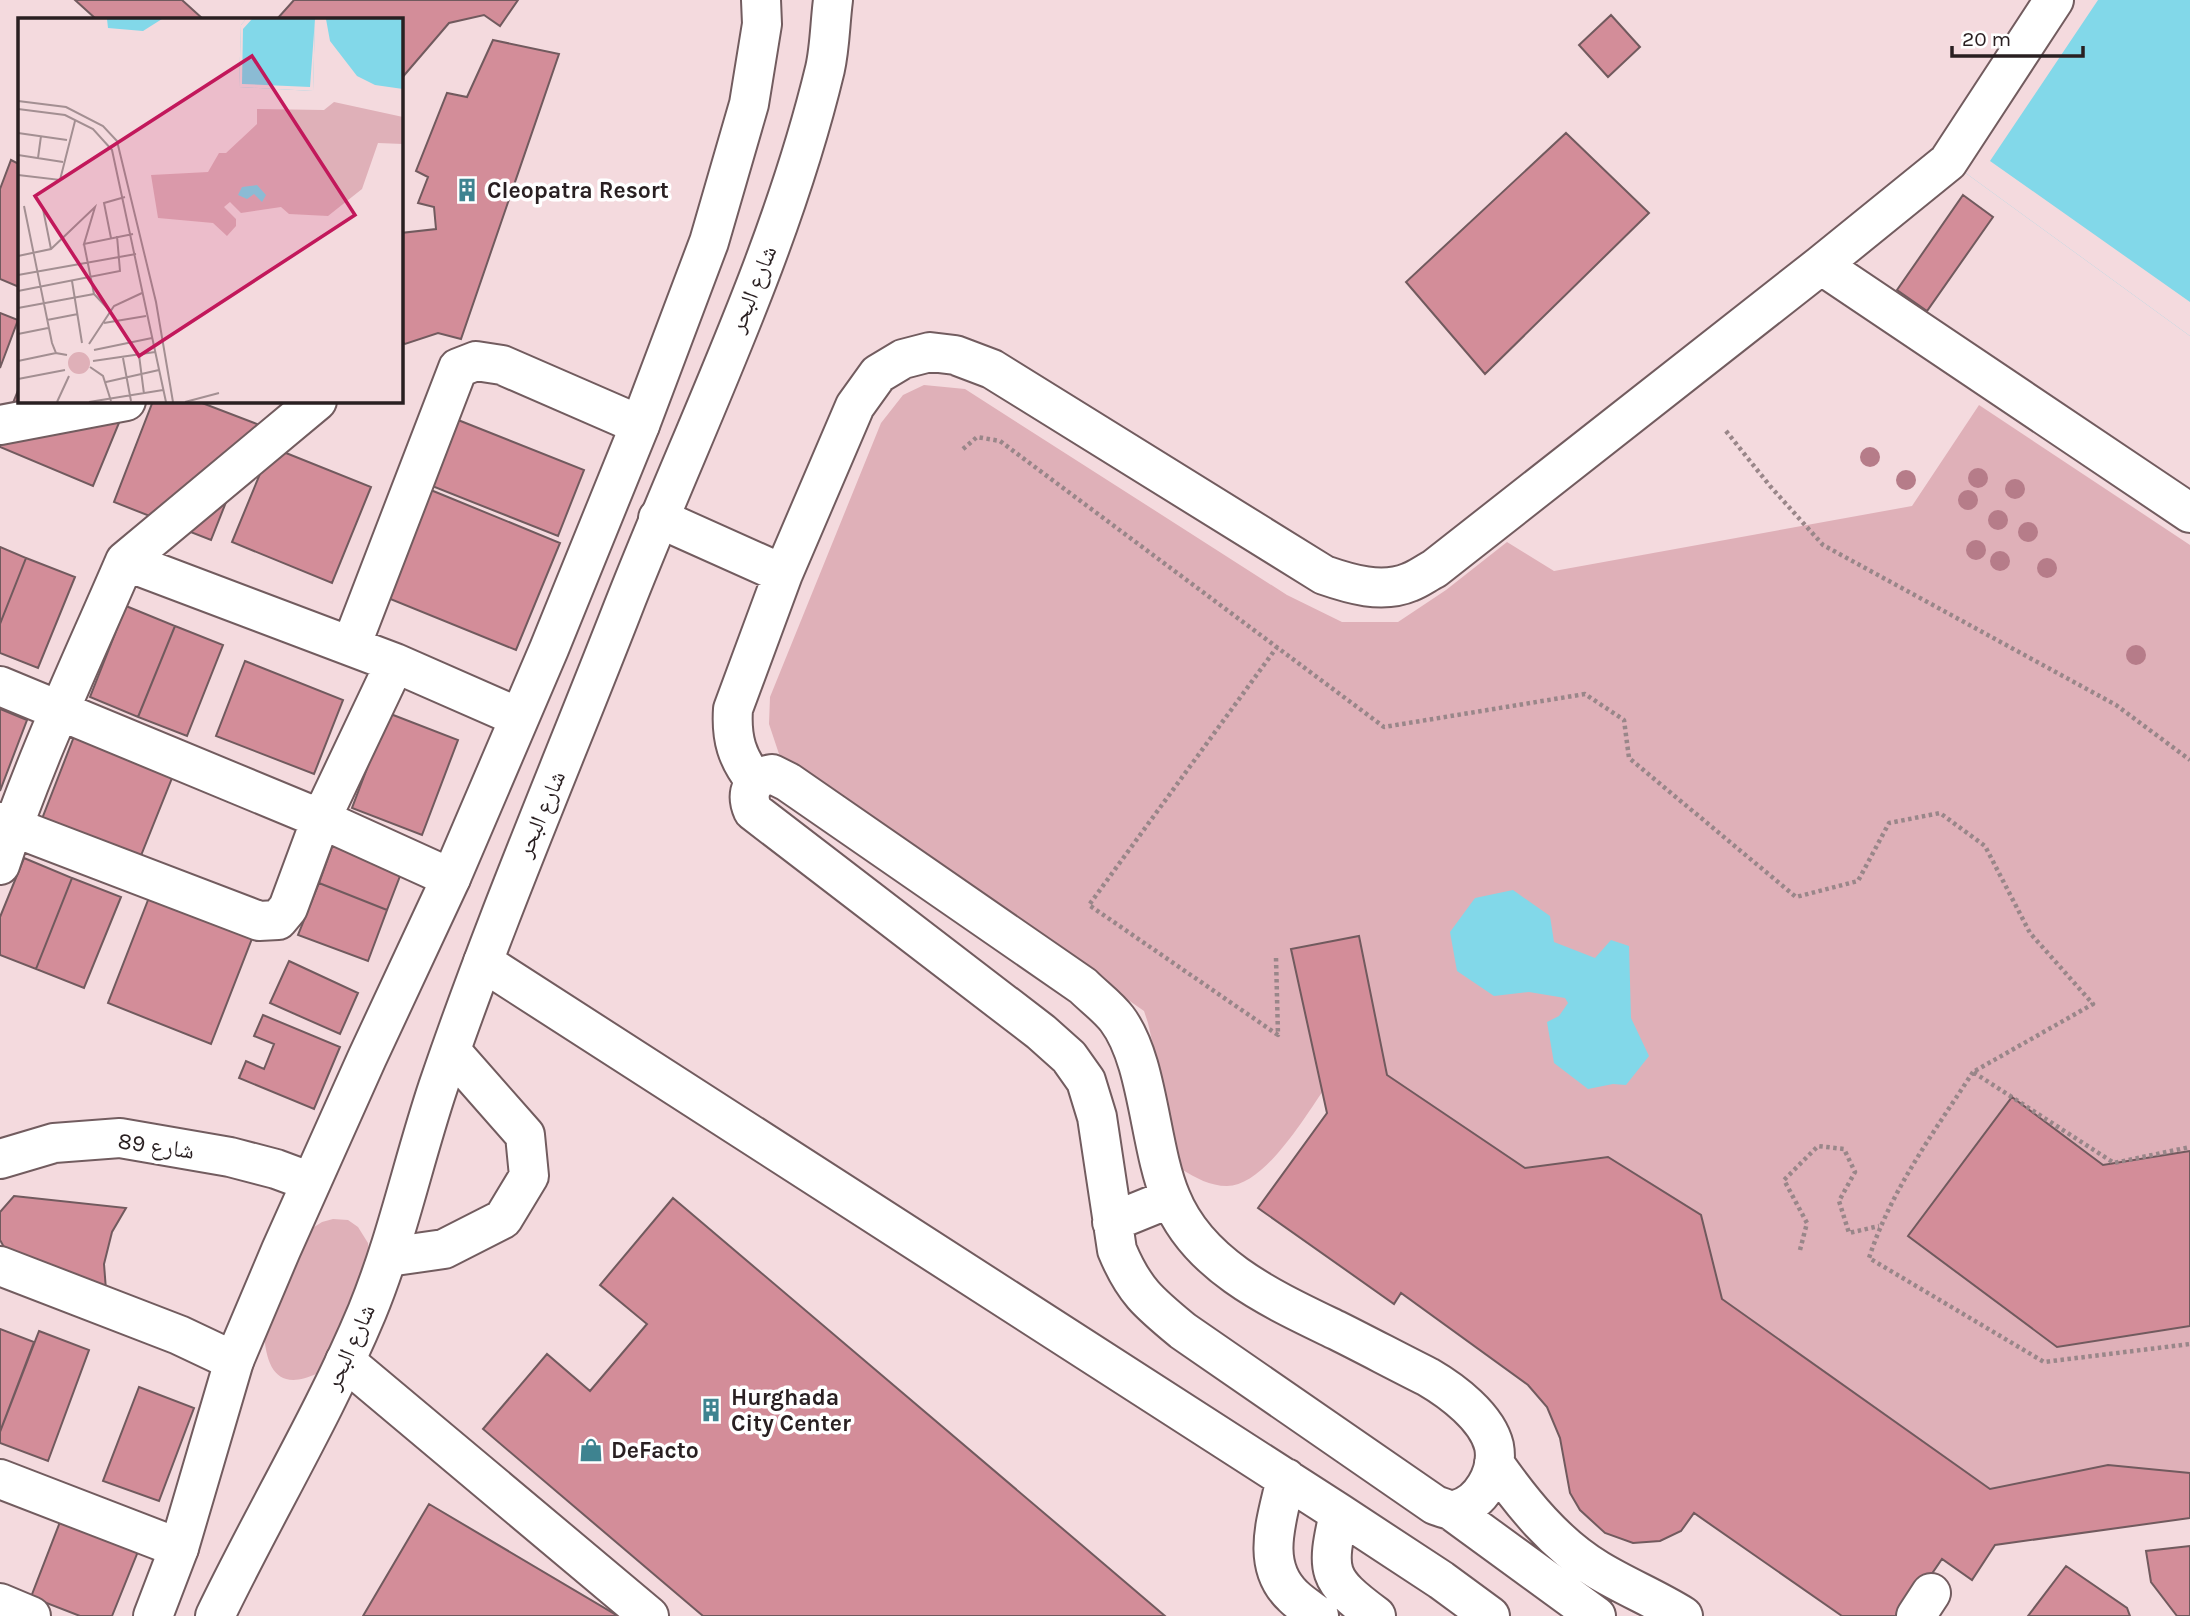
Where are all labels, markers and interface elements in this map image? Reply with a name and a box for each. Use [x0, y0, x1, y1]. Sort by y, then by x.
scale bar [1952, 14, 2083, 58]
inset map [18, 18, 402, 402]
text: 20 m [1962, 27, 2011, 51]
building icon: Cleopatra Resort [453, 176, 481, 204]
place label: Cleopatra Resort [487, 177, 669, 204]
street label: شارع البحر [723, 242, 783, 337]
street label: شارع البحر [510, 767, 572, 862]
street label: شارع 89 [116, 1127, 196, 1166]
street label: شارع البحر [319, 1300, 382, 1395]
place label: Hurghada City Center [731, 1384, 851, 1437]
building icon: Hurghada City Center [697, 1396, 725, 1424]
shop icon: DeFacto [577, 1436, 605, 1464]
place label: DeFacto [611, 1437, 699, 1464]

